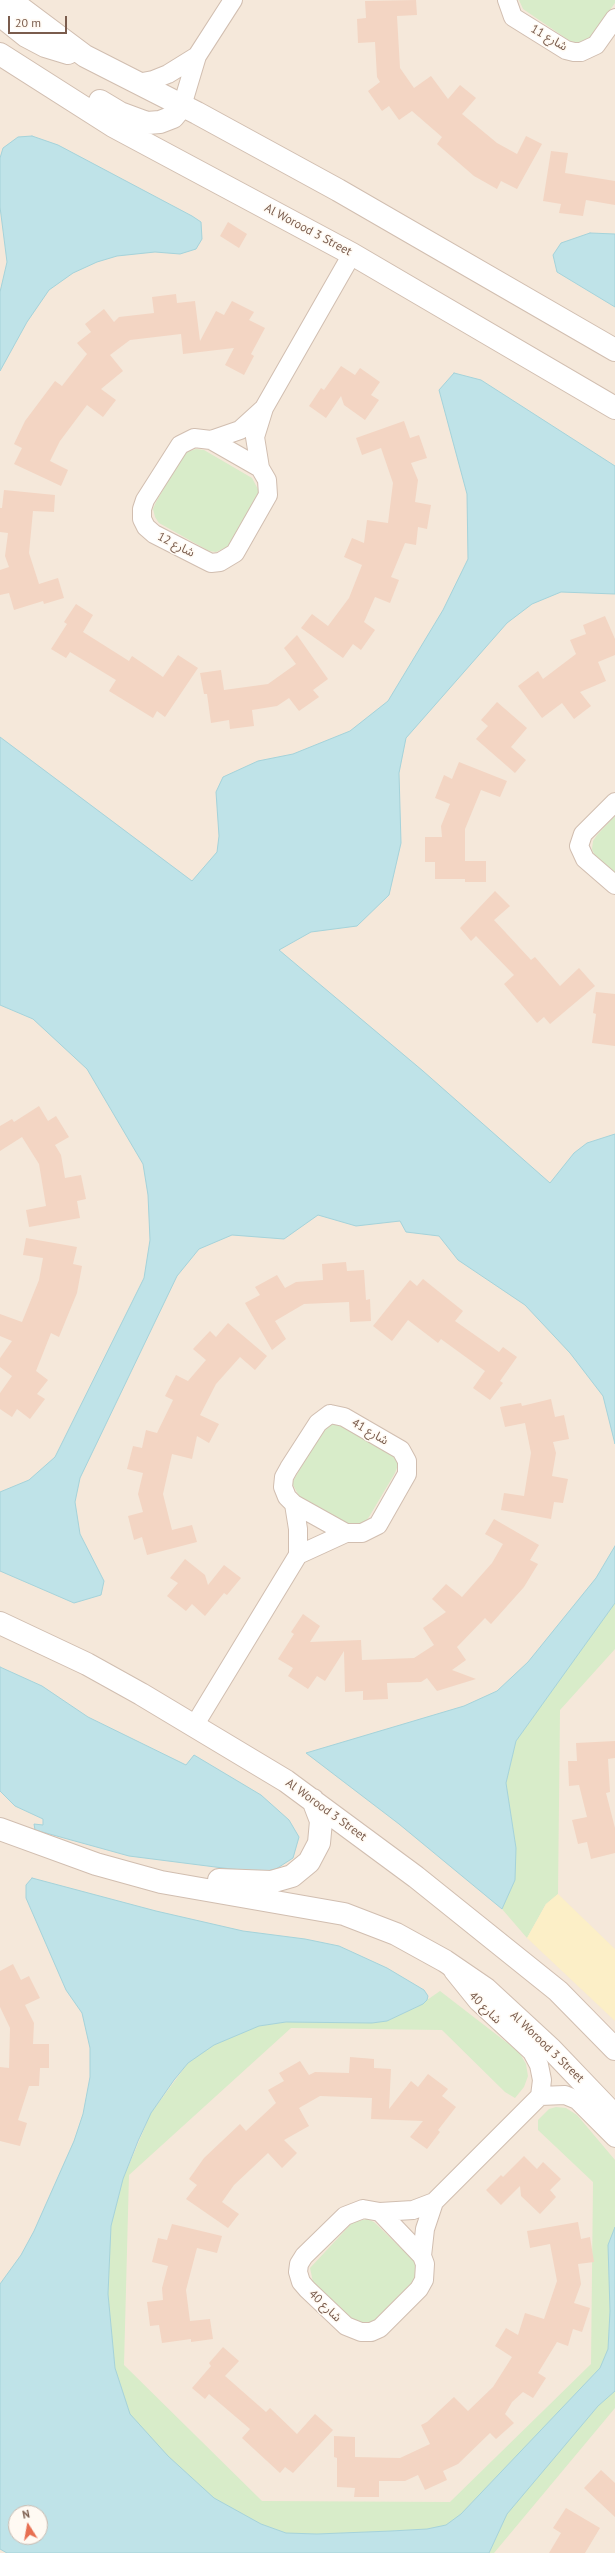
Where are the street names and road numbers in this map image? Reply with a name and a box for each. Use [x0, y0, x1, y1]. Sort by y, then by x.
street label: شارع 11 [528, 22, 570, 54]
street label: Al Worood 3 Street [262, 201, 354, 259]
street label: شارع 12 [155, 530, 197, 560]
street label: شارع 41 [349, 1416, 391, 1448]
street label: Al Worood 3 Street [283, 1776, 369, 1844]
street label: شارع 40 [466, 1989, 504, 2027]
street label: Al Worood 3 Street [507, 2008, 587, 2086]
street label: شارع 40 [306, 2287, 344, 2325]

